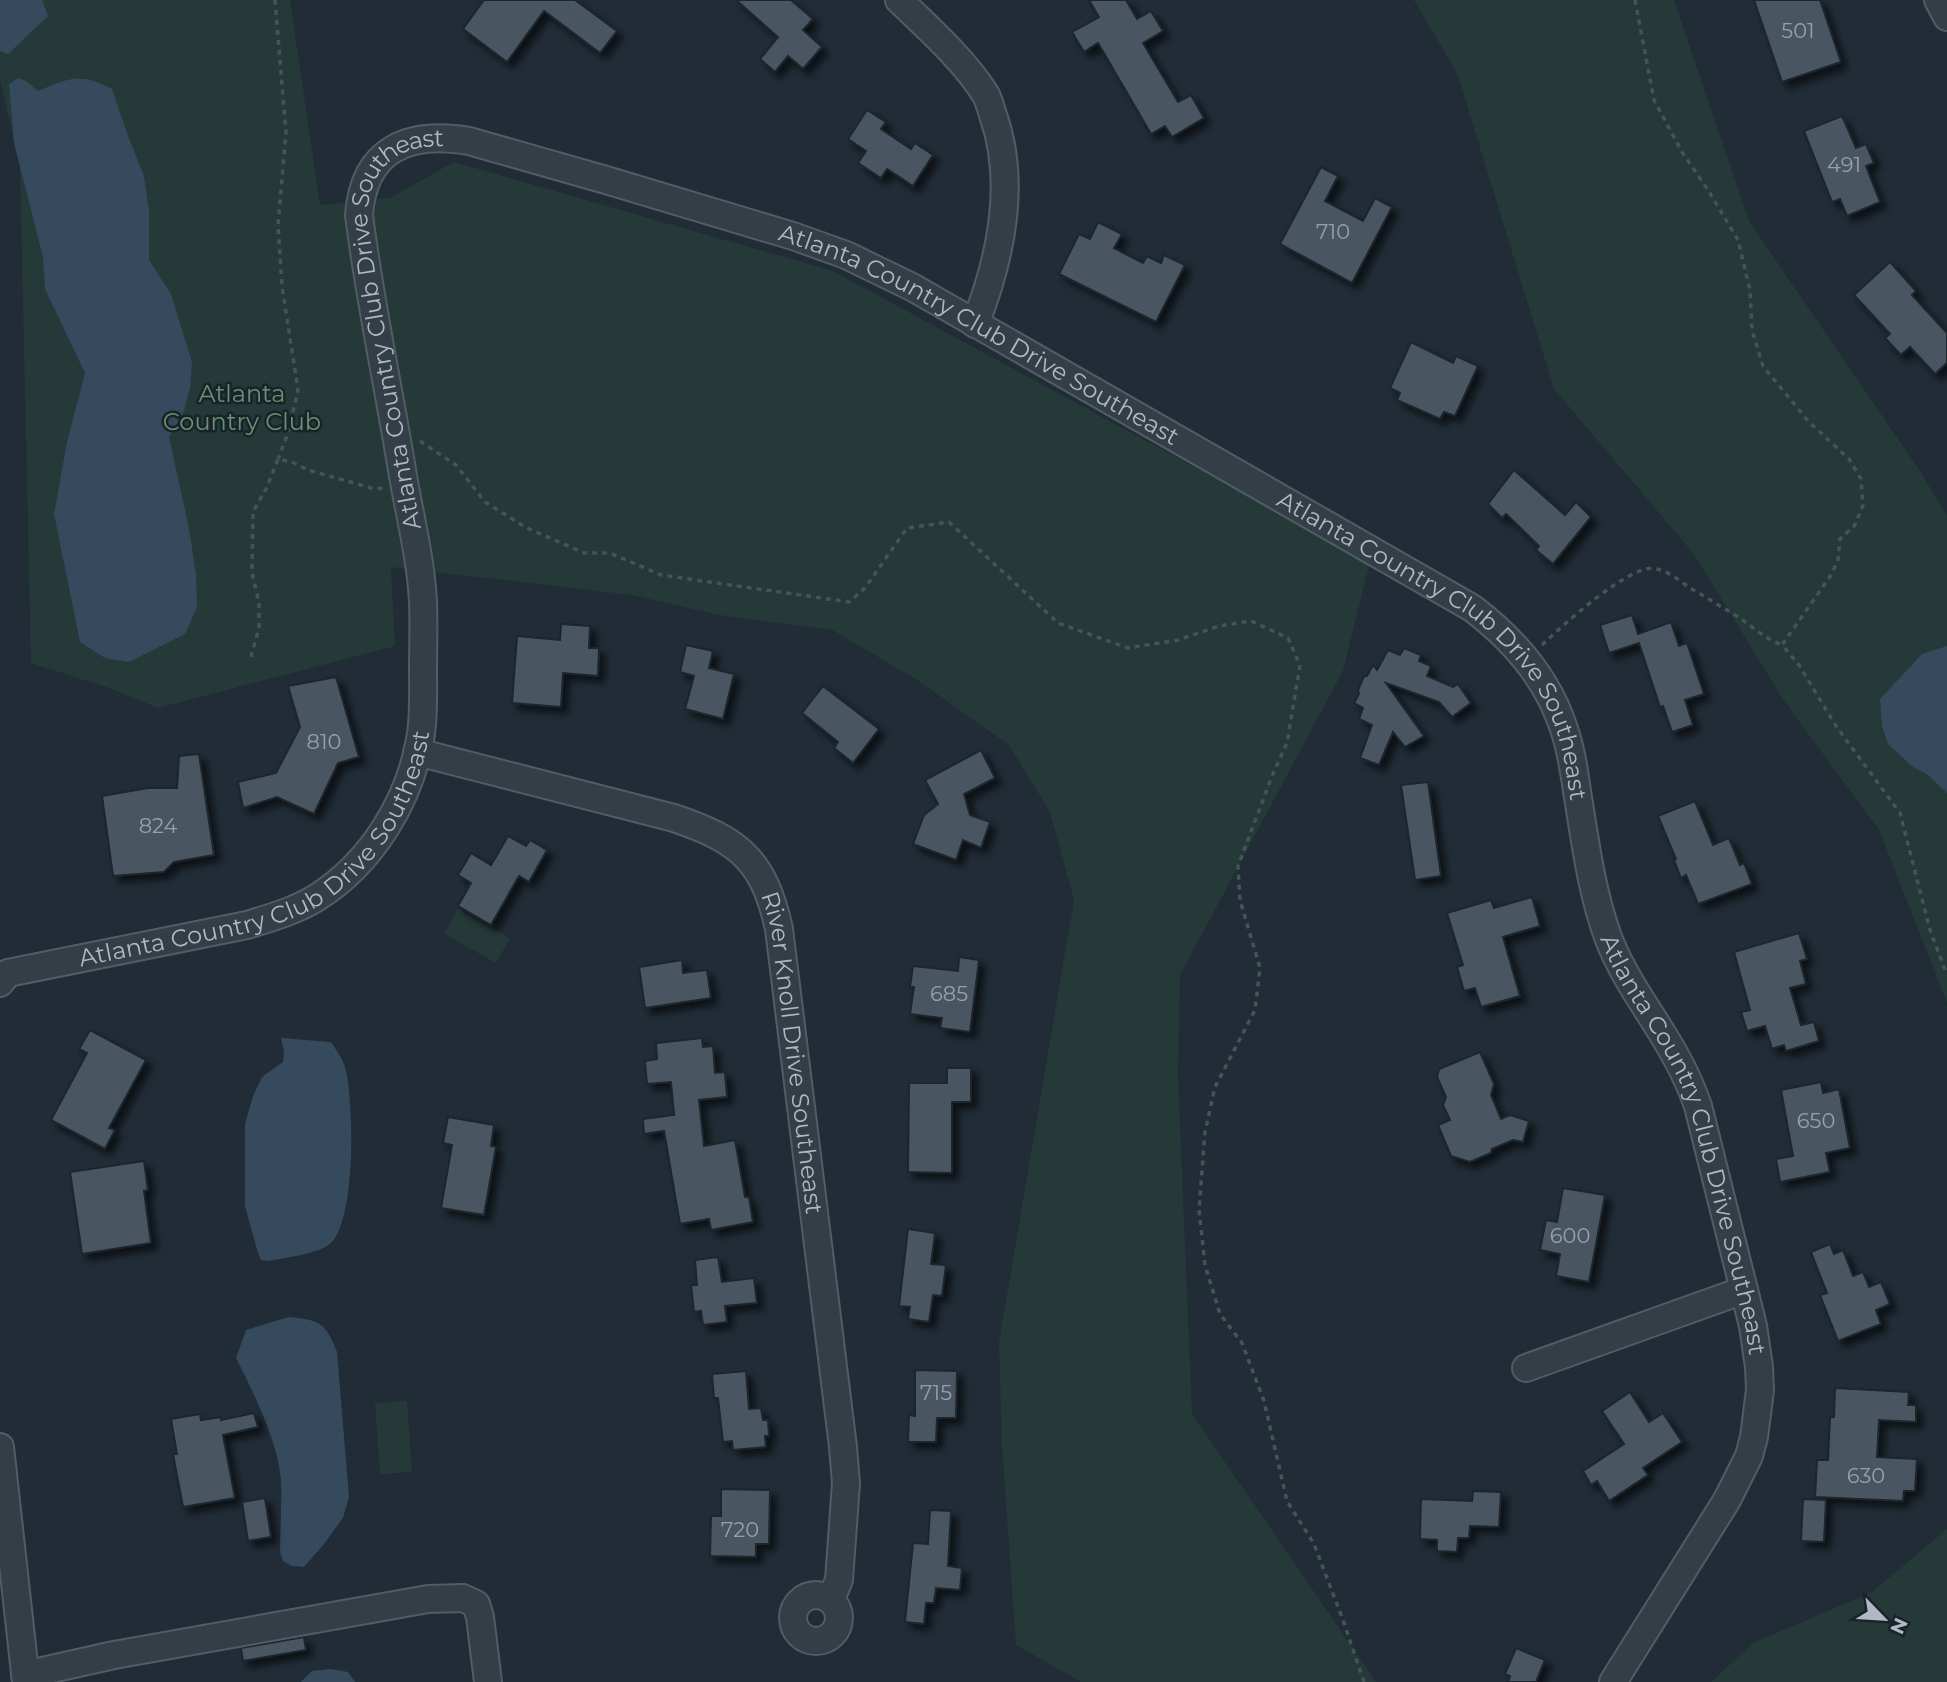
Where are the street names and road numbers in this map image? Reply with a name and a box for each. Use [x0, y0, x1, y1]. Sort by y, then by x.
street label: Atlanta Country Club Drive Southeast [397, 115, 473, 565]
street label: Atlanta Country Club Drive Southeast [776, 218, 1185, 451]
street label: Atlanta Country Club Drive Southeast [1272, 485, 1593, 802]
street label: Atlanta Country Club Drive Southeast [76, 728, 435, 972]
street label: River Knoll Drive Southeast [755, 888, 829, 1216]
street label: Atlanta Country Club Drive Southeast [1594, 930, 1772, 1357]

